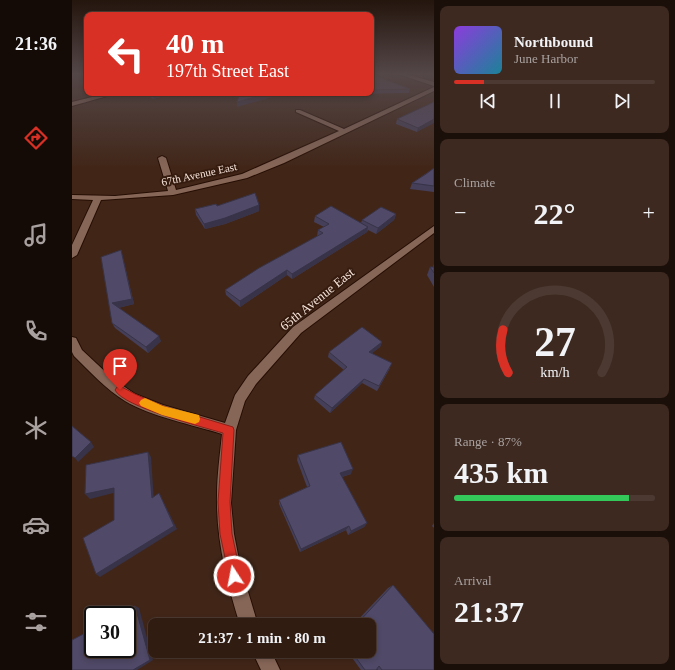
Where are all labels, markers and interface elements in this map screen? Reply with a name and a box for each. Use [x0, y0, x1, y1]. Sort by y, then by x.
icon: left [100, 28, 152, 80]
text: 40 m [166, 28, 224, 59]
text: 21:36 [15, 34, 57, 54]
text: Northbound [514, 34, 593, 50]
text: June Harbor [514, 51, 578, 66]
text: 197th Street East [166, 61, 289, 81]
icon: previous [477, 90, 499, 112]
icon: pause [544, 90, 566, 112]
icon: next [611, 90, 633, 112]
icon: directions [22, 124, 50, 152]
street label: 67th Avenue East [160, 160, 238, 188]
text: Climate [454, 175, 495, 190]
text: 22° [534, 197, 576, 230]
text: − [454, 200, 466, 225]
text: + [643, 200, 655, 225]
icon: music [22, 221, 50, 249]
street label: 65th Avenue East [277, 264, 357, 333]
icon: phone [22, 317, 50, 345]
text: 27 [534, 319, 575, 365]
pin [103, 349, 137, 390]
icon: arrive [109, 355, 131, 377]
text: km/h [540, 364, 569, 380]
icon: climate [22, 414, 50, 442]
text: Range · 87% [454, 434, 522, 449]
text: 435 km [454, 456, 548, 489]
icon: car [22, 511, 50, 539]
position arrow [213, 555, 255, 597]
text: Arrival [454, 573, 492, 588]
text: 21:37 [454, 595, 524, 628]
speed limit sign: 30 [84, 606, 136, 658]
icon: filters [22, 608, 50, 636]
text: 21:37 · 1 min · 80 m [198, 630, 326, 646]

